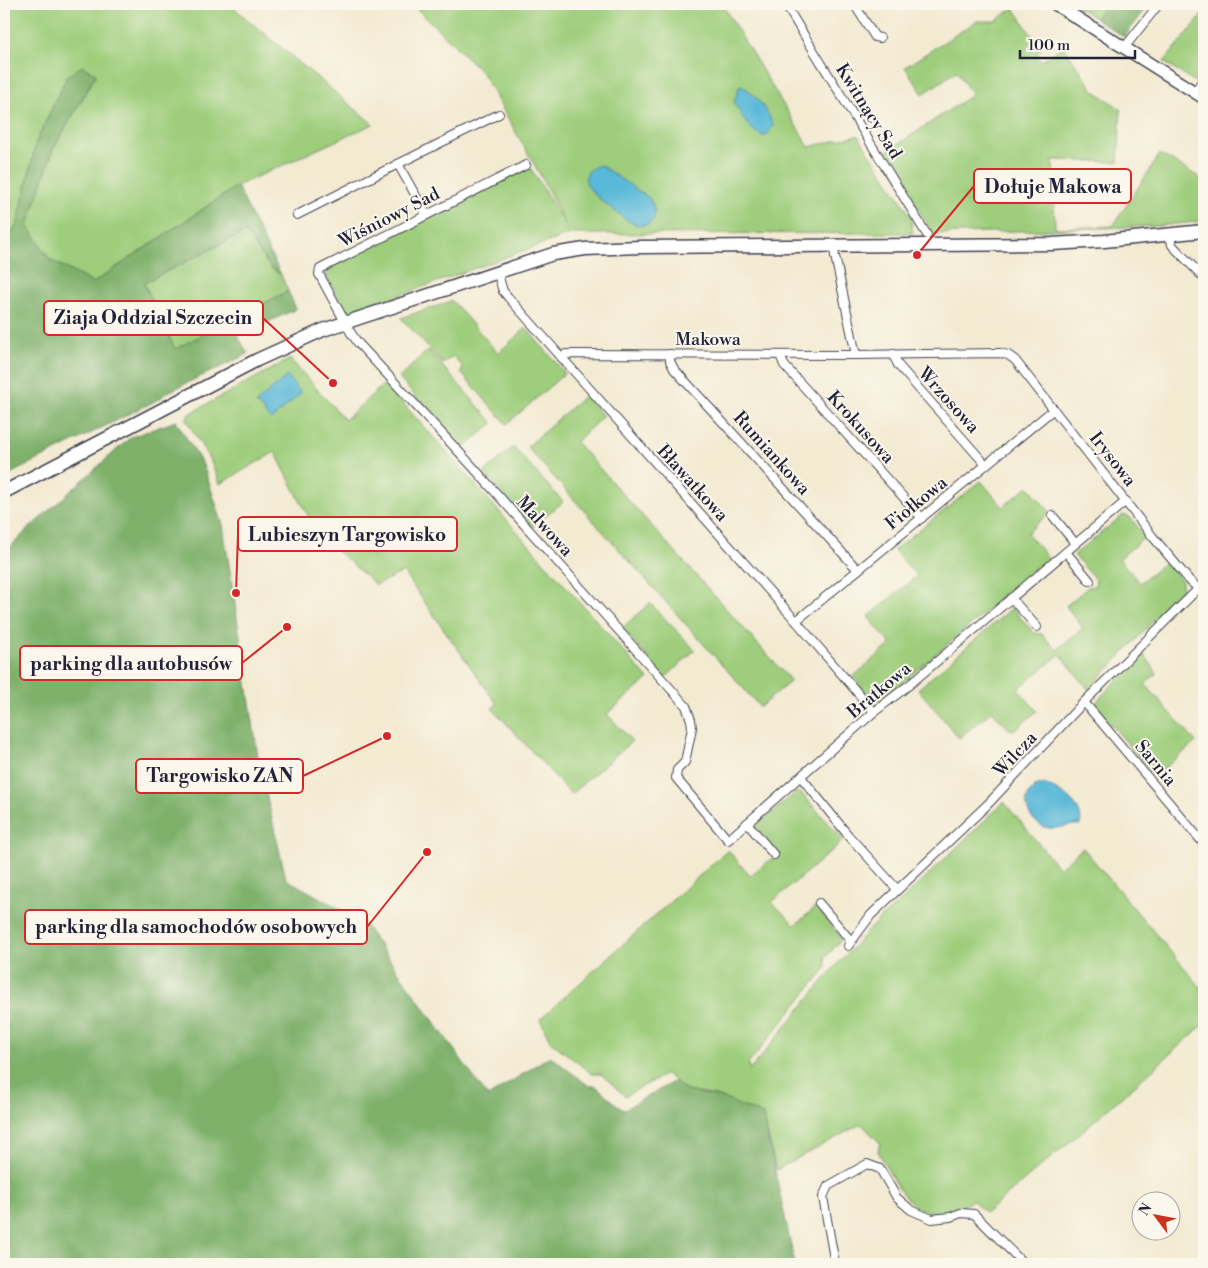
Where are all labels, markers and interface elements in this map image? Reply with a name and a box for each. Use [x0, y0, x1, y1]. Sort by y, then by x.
scale bar [1020, 28, 1136, 60]
text: 100 m [1028, 36, 1070, 55]
street label: Kwitnący Sad [830, 59, 907, 164]
callout: Dołuje Makowa [974, 169, 1131, 203]
text: Dołuje Makowa [984, 175, 1122, 199]
street label: Wiśniowy Sad [334, 182, 444, 253]
callout: Ziaja Oddzial Szczecin [44, 301, 263, 335]
text: Ziaja Oddzial Szczecin [54, 306, 253, 330]
street label: Makowa [675, 328, 742, 351]
street label: Wrzosowa [912, 362, 985, 439]
street label: Krokusowa [822, 386, 900, 469]
street label: Rumiankowa [728, 407, 816, 501]
street label: Irysowa [1084, 427, 1142, 492]
street label: Bławatkowa [651, 439, 734, 527]
street label: Fiołkowa [880, 471, 953, 535]
street label: Malwowa [511, 491, 579, 562]
callout: Lubieszyn Targowisko [238, 517, 457, 551]
text: Lubieszyn Targowisko [248, 523, 446, 547]
callout: parking dla autobusów [20, 646, 242, 680]
text: parking dla autobusów [30, 652, 233, 676]
street label: Bratkowa [842, 656, 917, 724]
street label: Wilcza [988, 726, 1043, 783]
street label: Sarnia [1130, 736, 1182, 792]
callout: Targowisko ZAN [136, 759, 303, 793]
text: Targowisko ZAN [146, 764, 294, 788]
callout: parking dla samochodów osobowych [25, 910, 367, 944]
text: parking dla samochodów osobowych [35, 915, 357, 939]
north arrow [1130, 1190, 1180, 1240]
text: N [1135, 1200, 1156, 1219]

